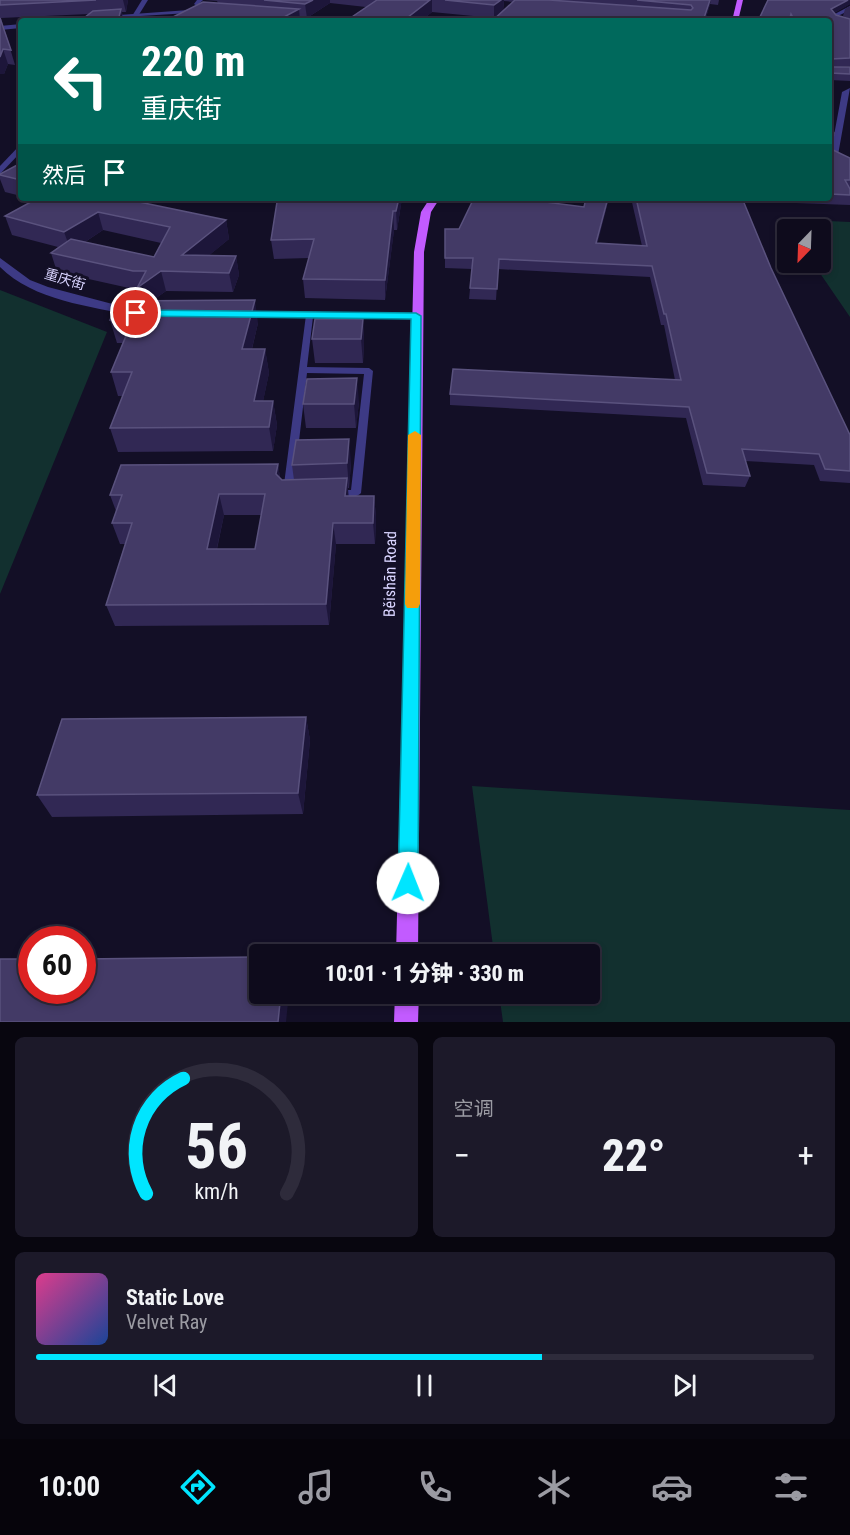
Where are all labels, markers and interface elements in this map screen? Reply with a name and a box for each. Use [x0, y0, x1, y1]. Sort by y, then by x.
text: 220 m [141, 37, 246, 86]
icon: left [42, 42, 120, 120]
text: 重庆街 [141, 93, 222, 125]
icon: arrive [98, 156, 131, 189]
text: 然后 [42, 163, 86, 188]
north arrow [777, 219, 831, 273]
map controls [777, 219, 831, 273]
street label: 重庆街 [43, 265, 87, 293]
pin [110, 287, 161, 338]
icon: arrive [119, 296, 152, 329]
street label: Běishān Road [380, 531, 400, 617]
position arrow [376, 851, 440, 915]
speed limit sign: 60 [18, 926, 96, 1004]
text: 10:01 · 1 分钟 · 330 m [325, 961, 524, 986]
text: 空调 [454, 1097, 494, 1121]
text: 56 [185, 1110, 248, 1183]
text: 22° [602, 1129, 666, 1182]
text: − [454, 1136, 470, 1175]
text: + [798, 1136, 814, 1175]
text: km/h [194, 1179, 238, 1204]
text: Static Love [126, 1285, 224, 1310]
text: Velvet Ray [126, 1310, 207, 1334]
icon: previous [149, 1369, 182, 1402]
icon: pause [408, 1369, 441, 1402]
icon: next [668, 1369, 701, 1402]
icon: directions [177, 1466, 219, 1508]
icon: music [295, 1466, 337, 1508]
icon: phone [414, 1466, 456, 1508]
icon: climate [533, 1466, 575, 1508]
icon: car [651, 1466, 693, 1508]
icon: filters [770, 1466, 812, 1508]
text: 10:00 [38, 1471, 100, 1503]

